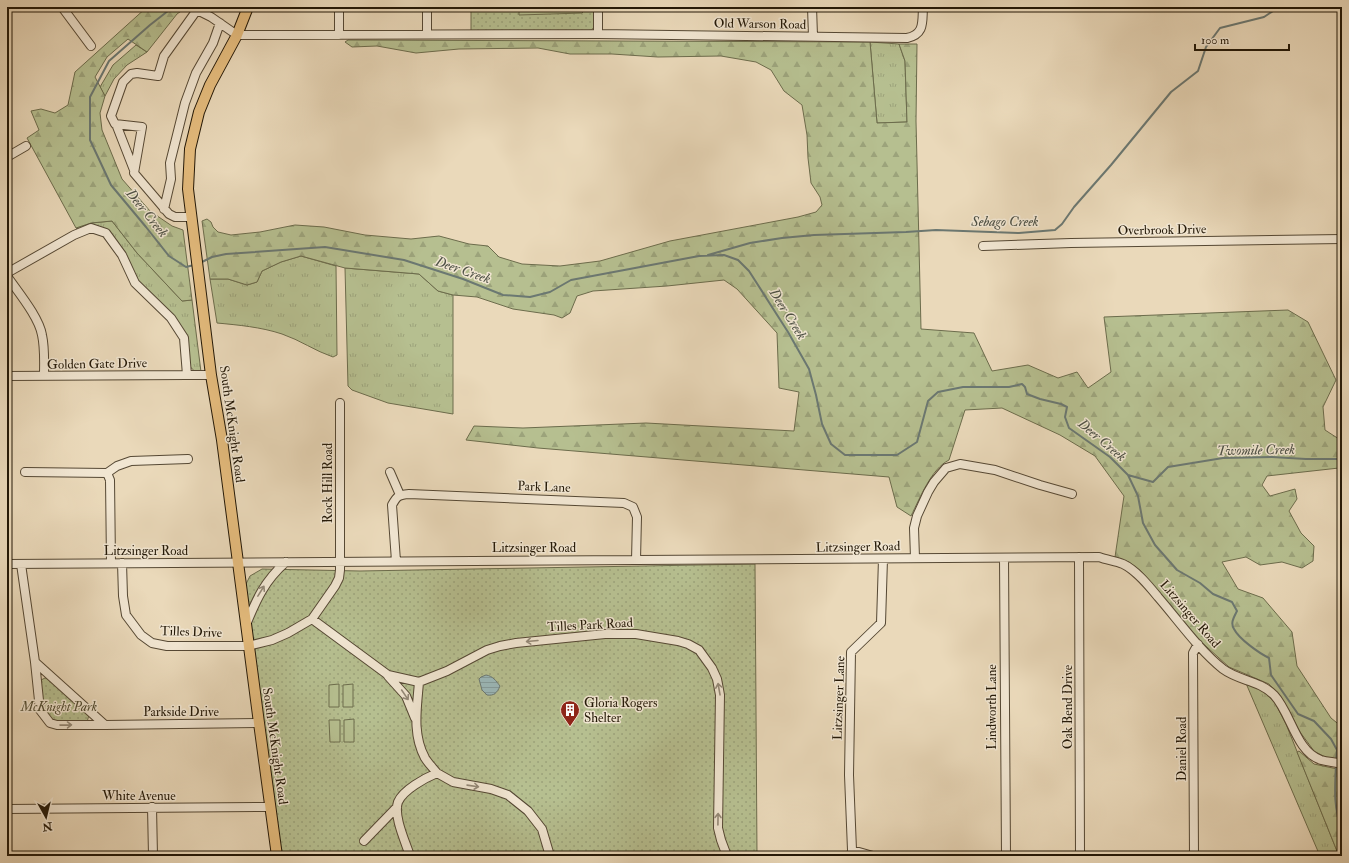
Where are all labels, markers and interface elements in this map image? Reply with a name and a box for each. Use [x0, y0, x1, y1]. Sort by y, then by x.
street label: Old Warson Road [714, 15, 807, 33]
scale bar [1195, 26, 1289, 52]
text: 100 m [1201, 33, 1230, 48]
water label: Deer Creek [122, 185, 172, 241]
water label: Sebago Creek [970, 213, 1039, 230]
street label: Overbrook Drive [1118, 221, 1207, 239]
water label: Deer Creek [432, 252, 493, 287]
water label: Deer Creek [765, 284, 811, 343]
street label: Golden Gate Drive [47, 355, 148, 373]
street label: South McKnight Road [216, 364, 248, 484]
water label: Deer Creek [1074, 414, 1130, 465]
water label: Twomile Creek [1217, 441, 1295, 459]
street label: Rock Hill Road [320, 442, 336, 523]
street label: Park Lane [517, 478, 571, 496]
street label: Litzsinger Road [816, 538, 901, 556]
street label: Litzsinger Road [492, 540, 577, 556]
street label: Litzsinger Road [104, 543, 189, 559]
street label: Litzsinger Road [1156, 577, 1224, 652]
one-way arrow [258, 585, 266, 597]
street label: Tilles Park Road [547, 615, 634, 635]
street label: Tilles Drive [160, 623, 223, 641]
one-way arrow [526, 637, 539, 645]
street label: Litzsinger Lane [830, 655, 848, 740]
street label: Lindworth Lane [984, 664, 1000, 750]
street label: Oak Bend Drive [1060, 664, 1076, 749]
one-way arrow [715, 683, 723, 696]
street label: South McKnight Road [259, 686, 291, 806]
one-way arrow [401, 690, 409, 701]
place label: Gloria Rogers Shelter [584, 695, 658, 726]
park label: McKnight Park [20, 699, 97, 715]
building icon: Gloria Rogers Shelter [559, 699, 581, 727]
street label: Parkside Drive [143, 704, 219, 720]
street label: Daniel Road [1174, 716, 1190, 781]
one-way arrow [59, 721, 72, 729]
one-way arrow [466, 782, 479, 790]
street label: White Avenue [101, 788, 176, 804]
north arrow [26, 797, 66, 837]
one-way arrow [714, 813, 722, 826]
text: N [40, 819, 54, 834]

